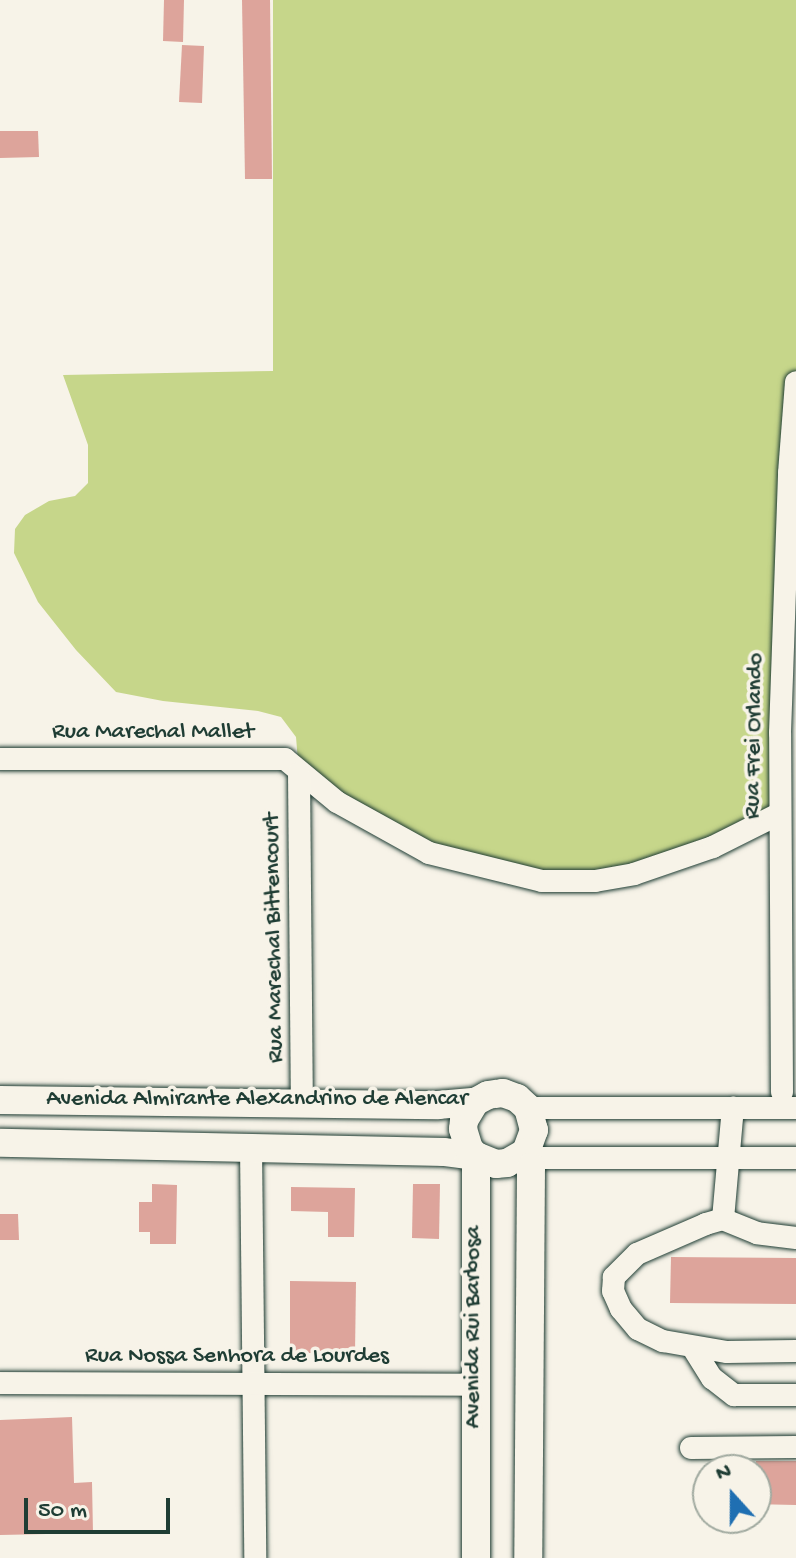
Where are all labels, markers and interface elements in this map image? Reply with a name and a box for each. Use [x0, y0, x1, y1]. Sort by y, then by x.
street label: Rua Frei Orlando [739, 653, 771, 819]
street label: Rua Marechal Mallet [52, 719, 254, 747]
street label: Rua Marechal Bittencourt [258, 813, 292, 1063]
street label: Avenida Almirante Alexandrino de Alencar [46, 1086, 468, 1114]
street label: Avenida Rui Barbosa [460, 1226, 488, 1428]
street label: Rua Nossa Senhora de Lourdes [85, 1343, 389, 1371]
north arrow [692, 1454, 772, 1534]
text: N [713, 1459, 735, 1488]
scale bar [28, 1482, 174, 1532]
text: 50 m [38, 1497, 87, 1526]

